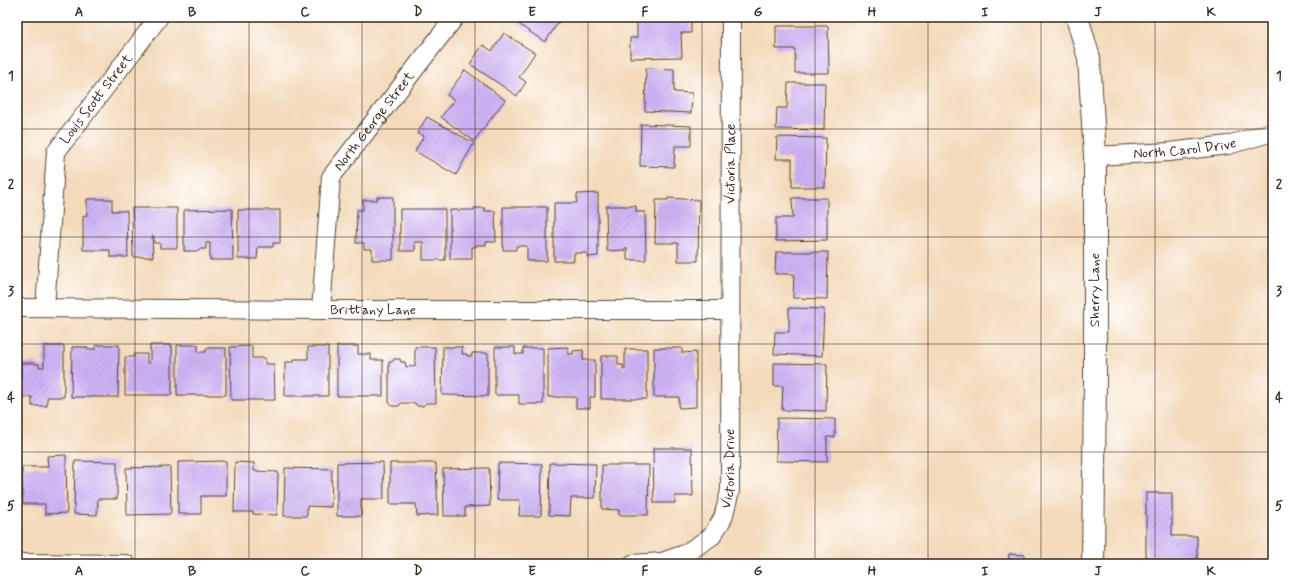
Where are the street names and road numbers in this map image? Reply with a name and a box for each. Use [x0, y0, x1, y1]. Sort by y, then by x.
street label: Louis Scott Street [56, 50, 137, 148]
street label: North George Street [330, 67, 419, 175]
street label: Victoria Place [722, 124, 740, 204]
street label: North Carol Drive [1133, 134, 1238, 163]
street label: Sherry Lane [1086, 253, 1104, 327]
street label: Brittany Lane [330, 301, 416, 319]
street label: Victoria Drive [717, 429, 740, 511]

